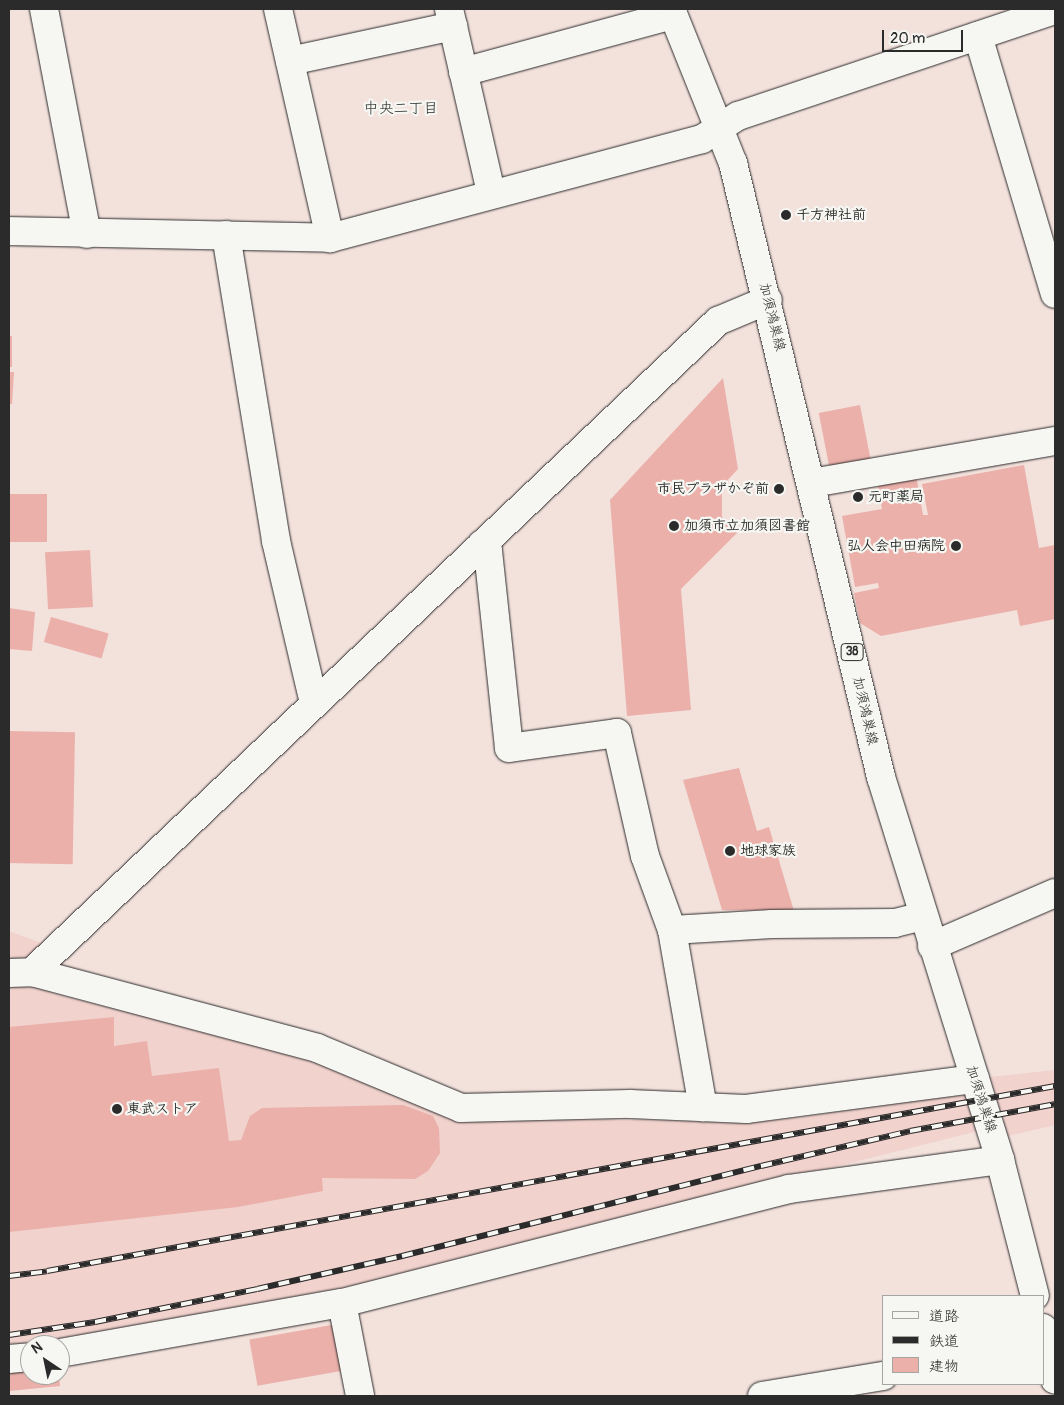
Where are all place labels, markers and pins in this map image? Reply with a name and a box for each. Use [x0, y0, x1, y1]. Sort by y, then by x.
place label: 千方神社前 [796, 207, 866, 223]
marker: 千方神社前 [780, 209, 792, 221]
place label: 市民プラザかぞ前 [657, 481, 769, 497]
marker: 市民プラザかぞ前 [773, 483, 785, 495]
place label: 元町薬局 [868, 489, 924, 505]
marker: 元町薬局 [852, 491, 864, 503]
place label: 加須市立加須図書館 [684, 518, 810, 534]
marker: 加須市立加須図書館 [668, 520, 680, 532]
place label: 弘人会中田病院 [847, 538, 945, 554]
marker: 弘人会中田病院 [949, 539, 963, 553]
place label: 地球家族 [740, 843, 796, 859]
marker: 地球家族 [724, 845, 736, 857]
place label: 東武ストア [127, 1101, 197, 1117]
marker: 東武ストア [111, 1103, 123, 1115]

